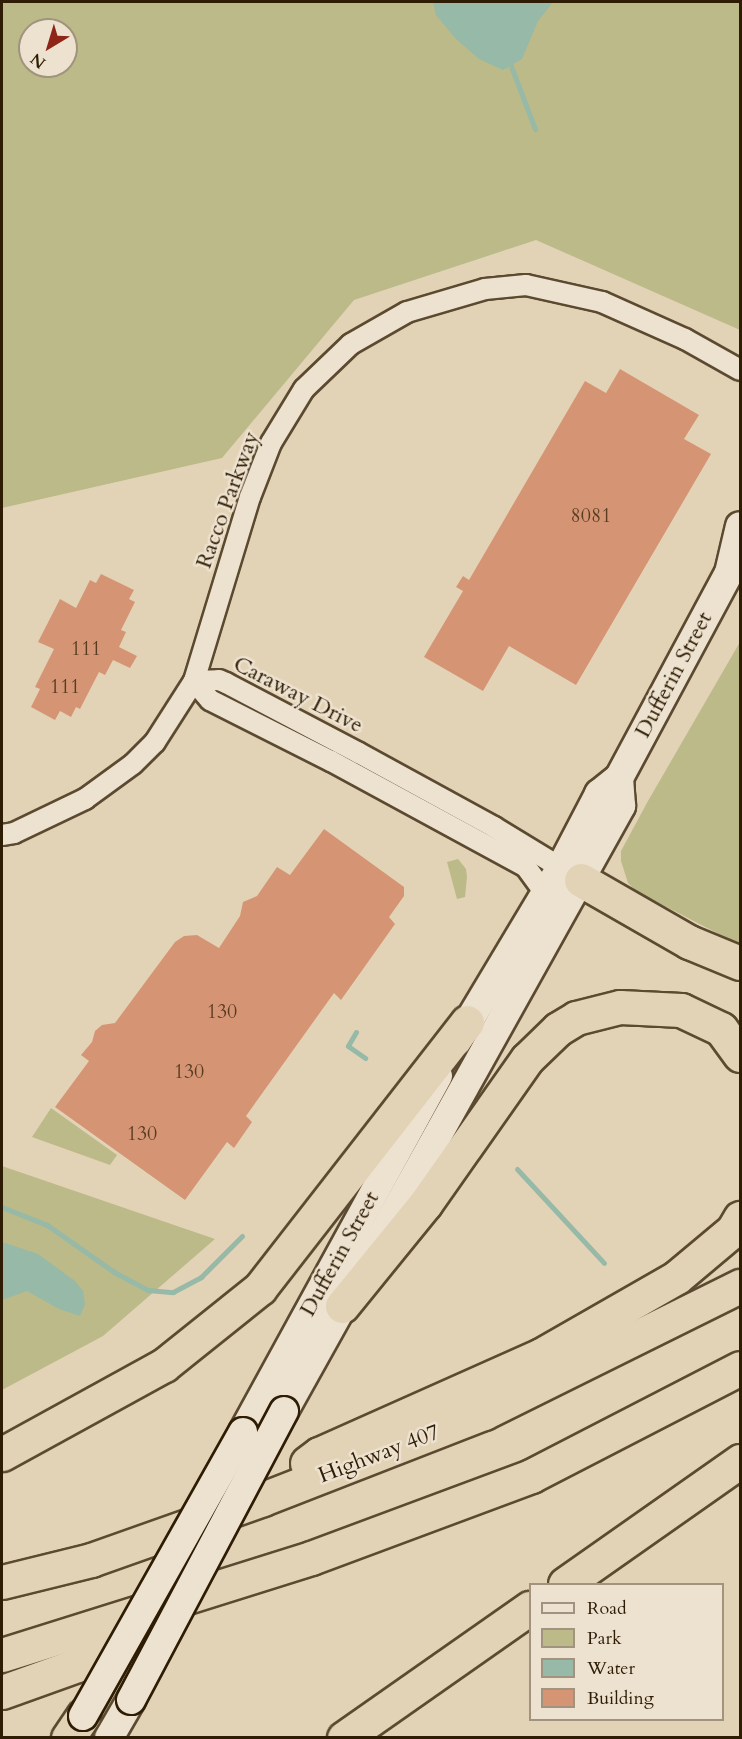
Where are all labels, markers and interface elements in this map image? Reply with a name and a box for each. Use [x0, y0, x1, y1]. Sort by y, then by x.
north arrow [18, 18, 78, 78]
text: N [26, 48, 50, 74]
street label: Racco Parkway [191, 428, 265, 572]
house number: 8081 [571, 503, 611, 527]
street label: Dufferin Street [630, 608, 718, 742]
house number: 111 [71, 636, 101, 660]
street label: Caraway Drive [229, 651, 367, 739]
house number: 111 [50, 674, 80, 698]
house number: 130 [207, 999, 237, 1023]
house number: 130 [174, 1059, 204, 1083]
house number: 130 [127, 1121, 157, 1145]
street label: Dufferin Street [295, 1187, 385, 1321]
street label: Highway 407 [315, 1419, 443, 1489]
legend [529, 1583, 724, 1721]
text: Road [587, 1596, 627, 1621]
text: Park [587, 1626, 622, 1651]
text: Water [587, 1656, 635, 1681]
text: Building [587, 1686, 654, 1711]

